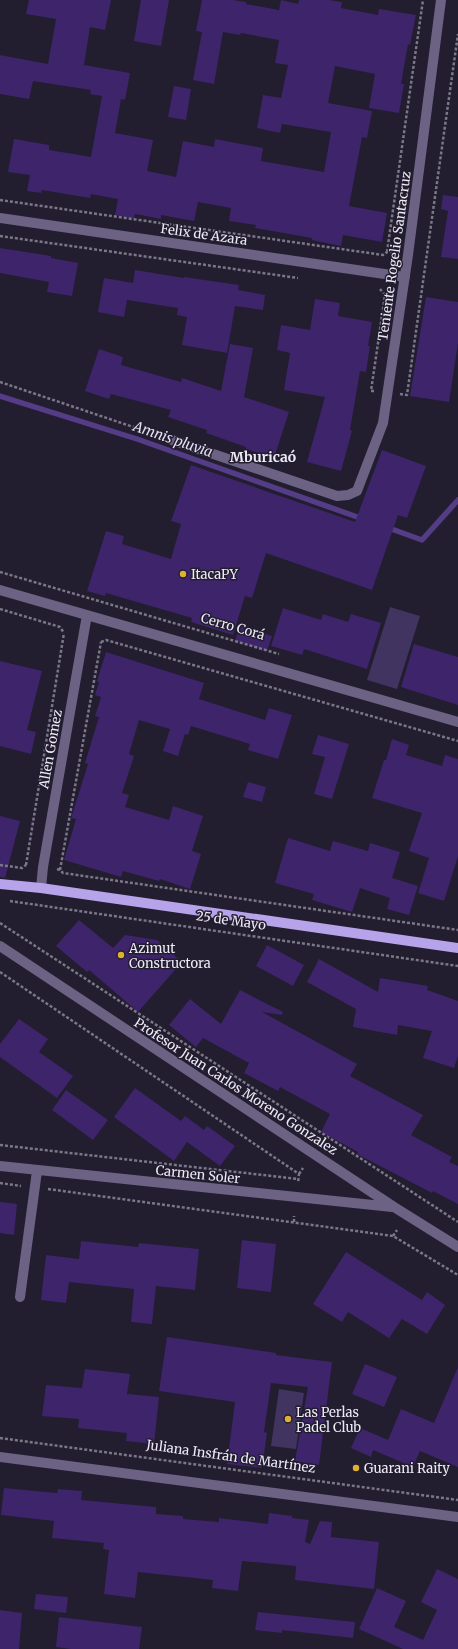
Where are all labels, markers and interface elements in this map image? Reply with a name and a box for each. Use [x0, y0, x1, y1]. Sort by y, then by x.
street label: Teniente Rogelio Santacruz [374, 170, 415, 342]
street label: Felix de Azara [159, 220, 248, 249]
water label: Amnis pluvia [130, 417, 215, 461]
district label: Mburicaó [230, 448, 296, 466]
place label: ItacaPY [191, 566, 238, 583]
marker: ItacaPY [178, 569, 188, 579]
street label: Cerro Corá [199, 609, 267, 644]
street label: Allen Gomez [35, 708, 66, 791]
street label: 25 de Mayo [195, 907, 267, 934]
place label: Azimut Constructora [128, 940, 211, 972]
marker: Azimut Constructora [116, 950, 126, 960]
street label: Profesor Juan Carlos Moreno Gonzalez [131, 1014, 341, 1159]
street label: Carmen Soler [155, 1162, 241, 1187]
place label: Las Perlas Padel Club [296, 1404, 361, 1436]
marker: Las Perlas Padel Club [283, 1414, 293, 1424]
street label: Juliana Insfrán de Martínez [144, 1436, 317, 1477]
place label: Guarani Raity [364, 1460, 450, 1477]
marker: Guarani Raity [351, 1463, 361, 1473]

